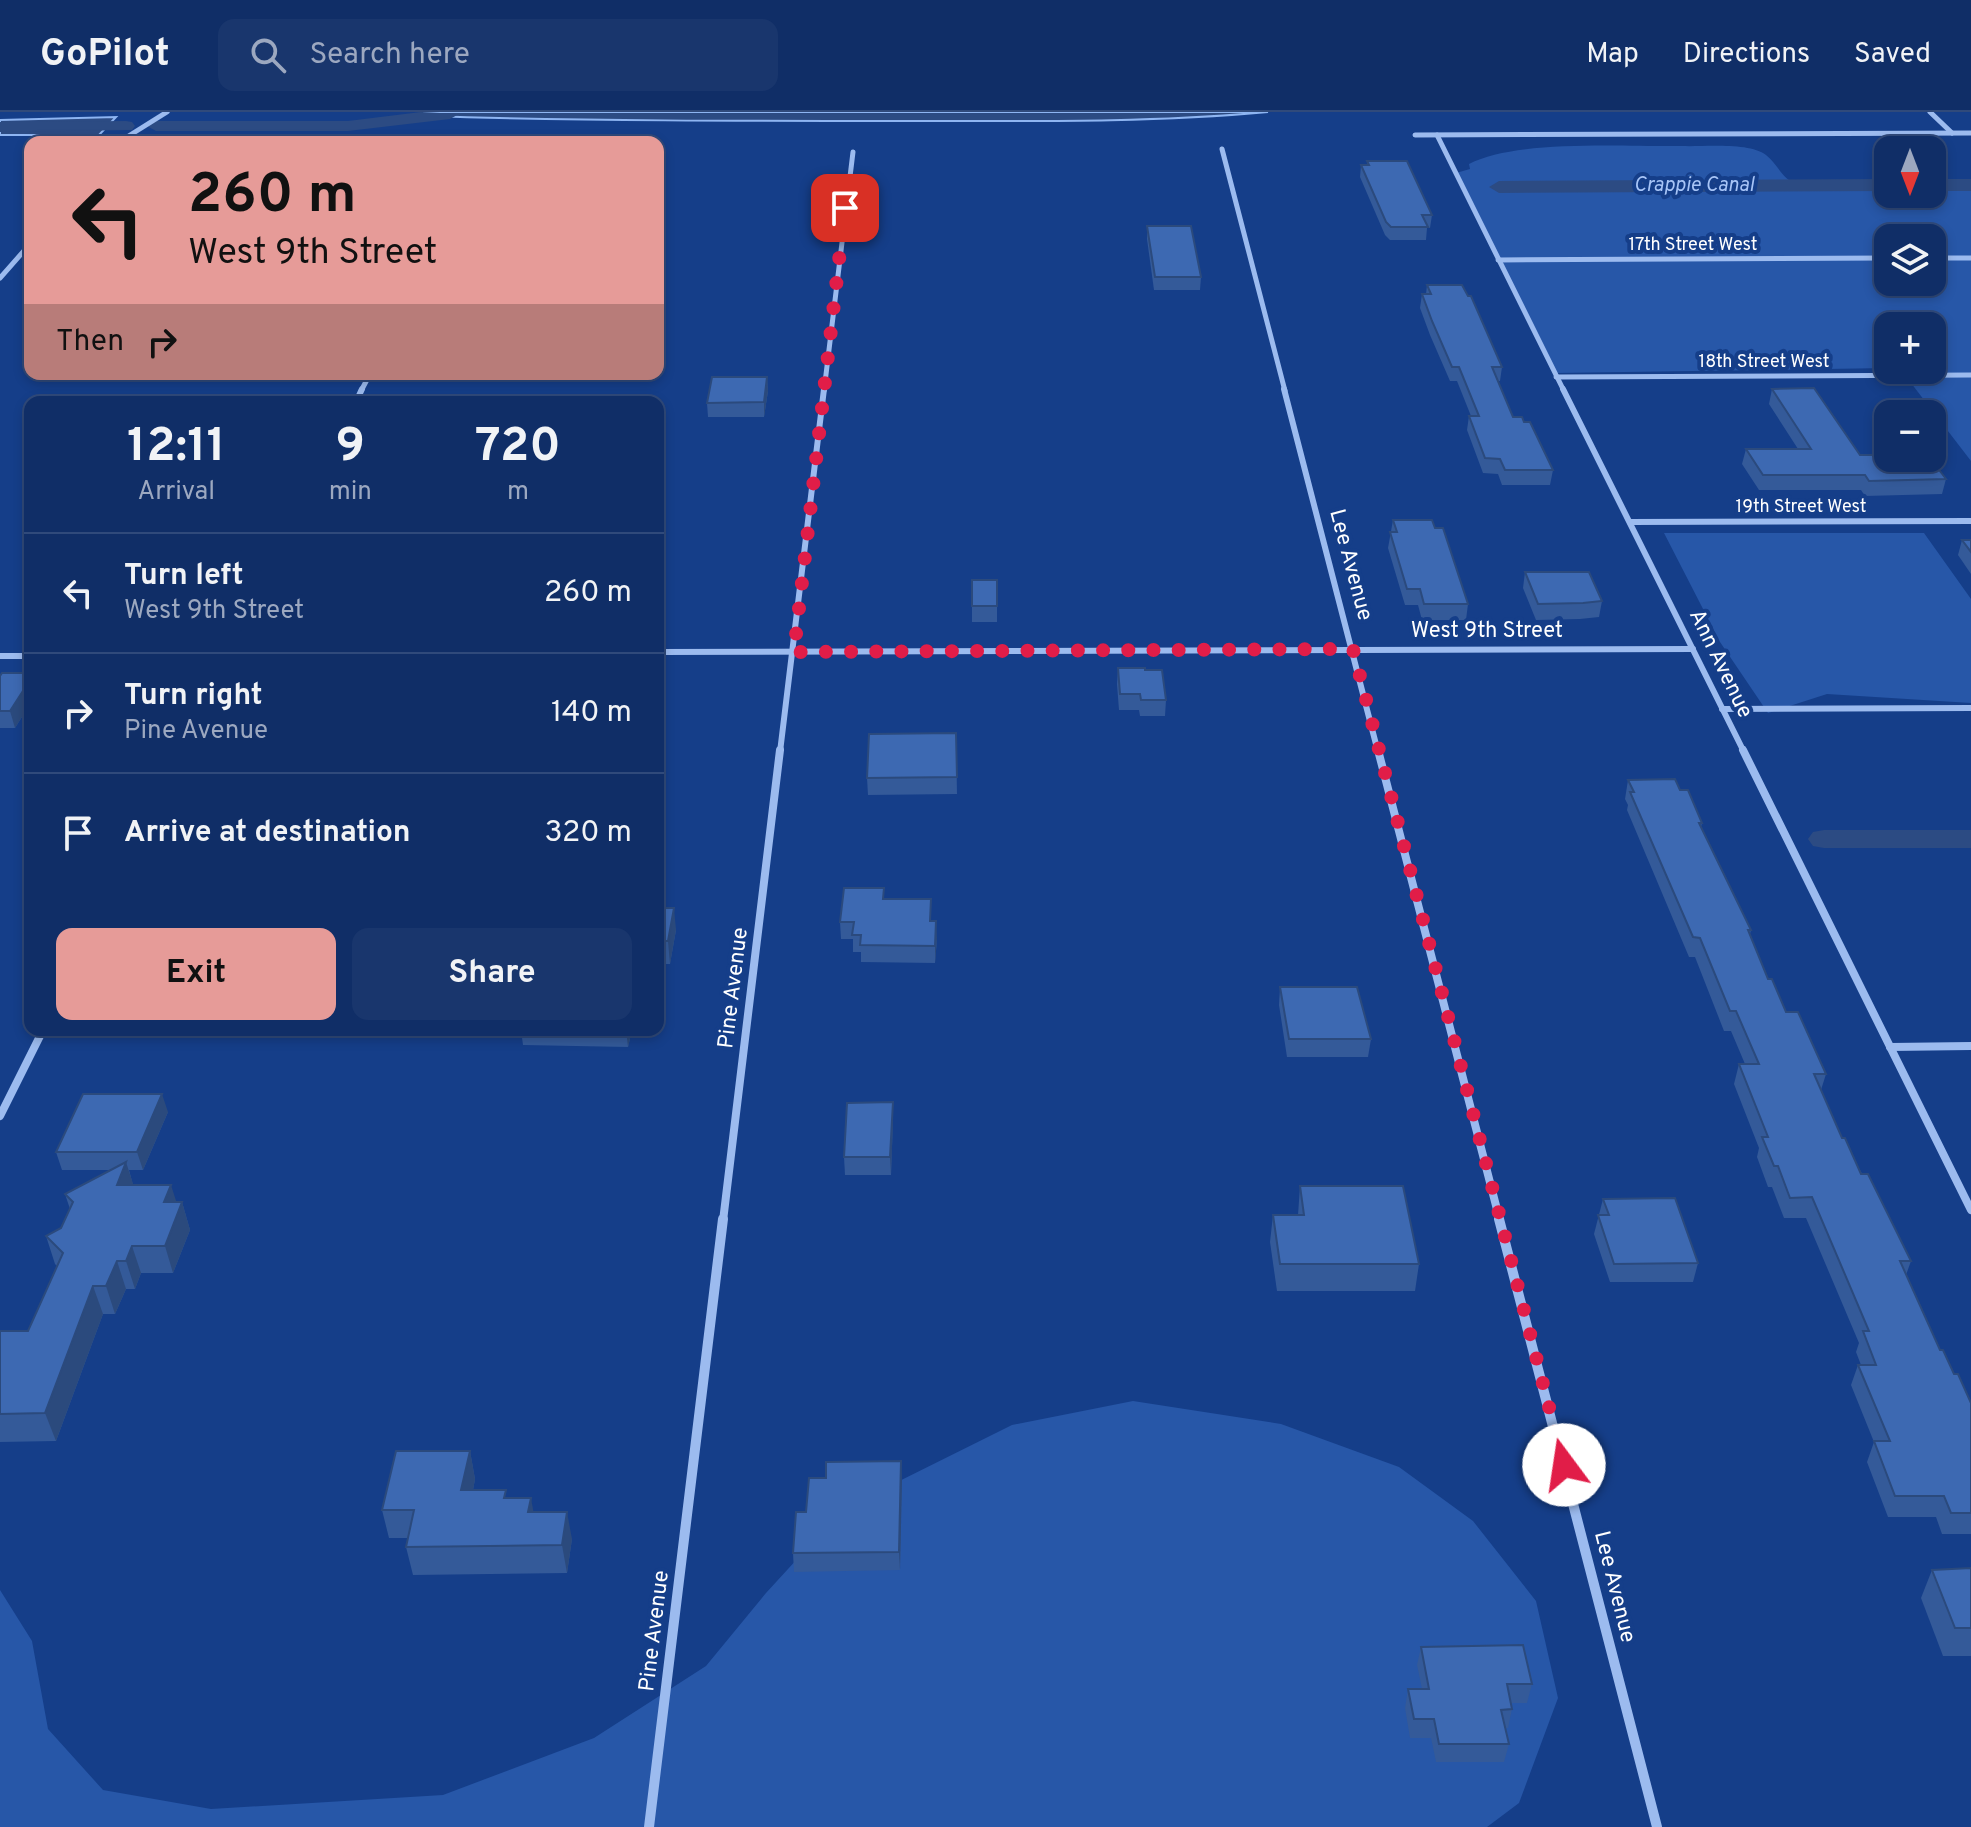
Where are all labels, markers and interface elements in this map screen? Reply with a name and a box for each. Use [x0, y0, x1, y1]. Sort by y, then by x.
search box [218, 19, 778, 91]
text: GoPilot [40, 31, 170, 80]
icon: search [246, 33, 290, 77]
text: Search here [310, 37, 470, 74]
text: Map [1586, 37, 1639, 73]
text: Directions [1683, 37, 1810, 73]
text: Saved [1854, 37, 1931, 73]
north arrow [1874, 136, 1946, 208]
map controls [1874, 136, 1946, 472]
text: 260 m [188, 162, 357, 232]
icon: left [56, 168, 160, 272]
water label: Crappie Canal [1634, 173, 1755, 199]
pin [811, 174, 879, 242]
icon: arrive [823, 186, 867, 230]
button: layers [1874, 224, 1946, 296]
text: West 9th Street [188, 231, 437, 277]
street label: 17th Street West [1628, 234, 1758, 257]
button: + [1874, 312, 1946, 384]
icon: right [140, 320, 184, 364]
text: Then [56, 324, 124, 361]
street label: 18th Street West [1699, 351, 1829, 374]
button: − [1874, 400, 1946, 472]
text: 12:11 [127, 418, 226, 478]
text: 9 [336, 418, 365, 478]
text: 720 [475, 418, 561, 478]
text: Arrival [138, 476, 215, 509]
text: min [329, 476, 372, 509]
text: m [507, 476, 529, 509]
street label: 19th Street West [1735, 496, 1867, 519]
street label: Lee Avenue [1322, 506, 1378, 624]
text: Turn left [124, 558, 244, 595]
icon: left [56, 571, 100, 615]
text: 260 m [544, 575, 632, 612]
text: West 9th Street [124, 595, 304, 628]
street label: Ann Avenue [1682, 605, 1758, 723]
street label: West 9th Street [1411, 618, 1563, 645]
text: Turn right [124, 678, 262, 715]
icon: right [56, 691, 100, 735]
text: 140 m [551, 695, 632, 732]
text: Pine Avenue [124, 715, 268, 748]
icon: arrive [56, 811, 100, 855]
text: Arrive at destination [124, 815, 410, 852]
text: 320 m [544, 815, 632, 852]
street label: Pine Avenue [713, 926, 755, 1050]
button: Exit [56, 928, 336, 1020]
button: Share [352, 928, 632, 1020]
position arrow [1522, 1423, 1606, 1507]
street label: Lee Avenue [1587, 1528, 1641, 1646]
street label: Pine Avenue [634, 1569, 676, 1693]

